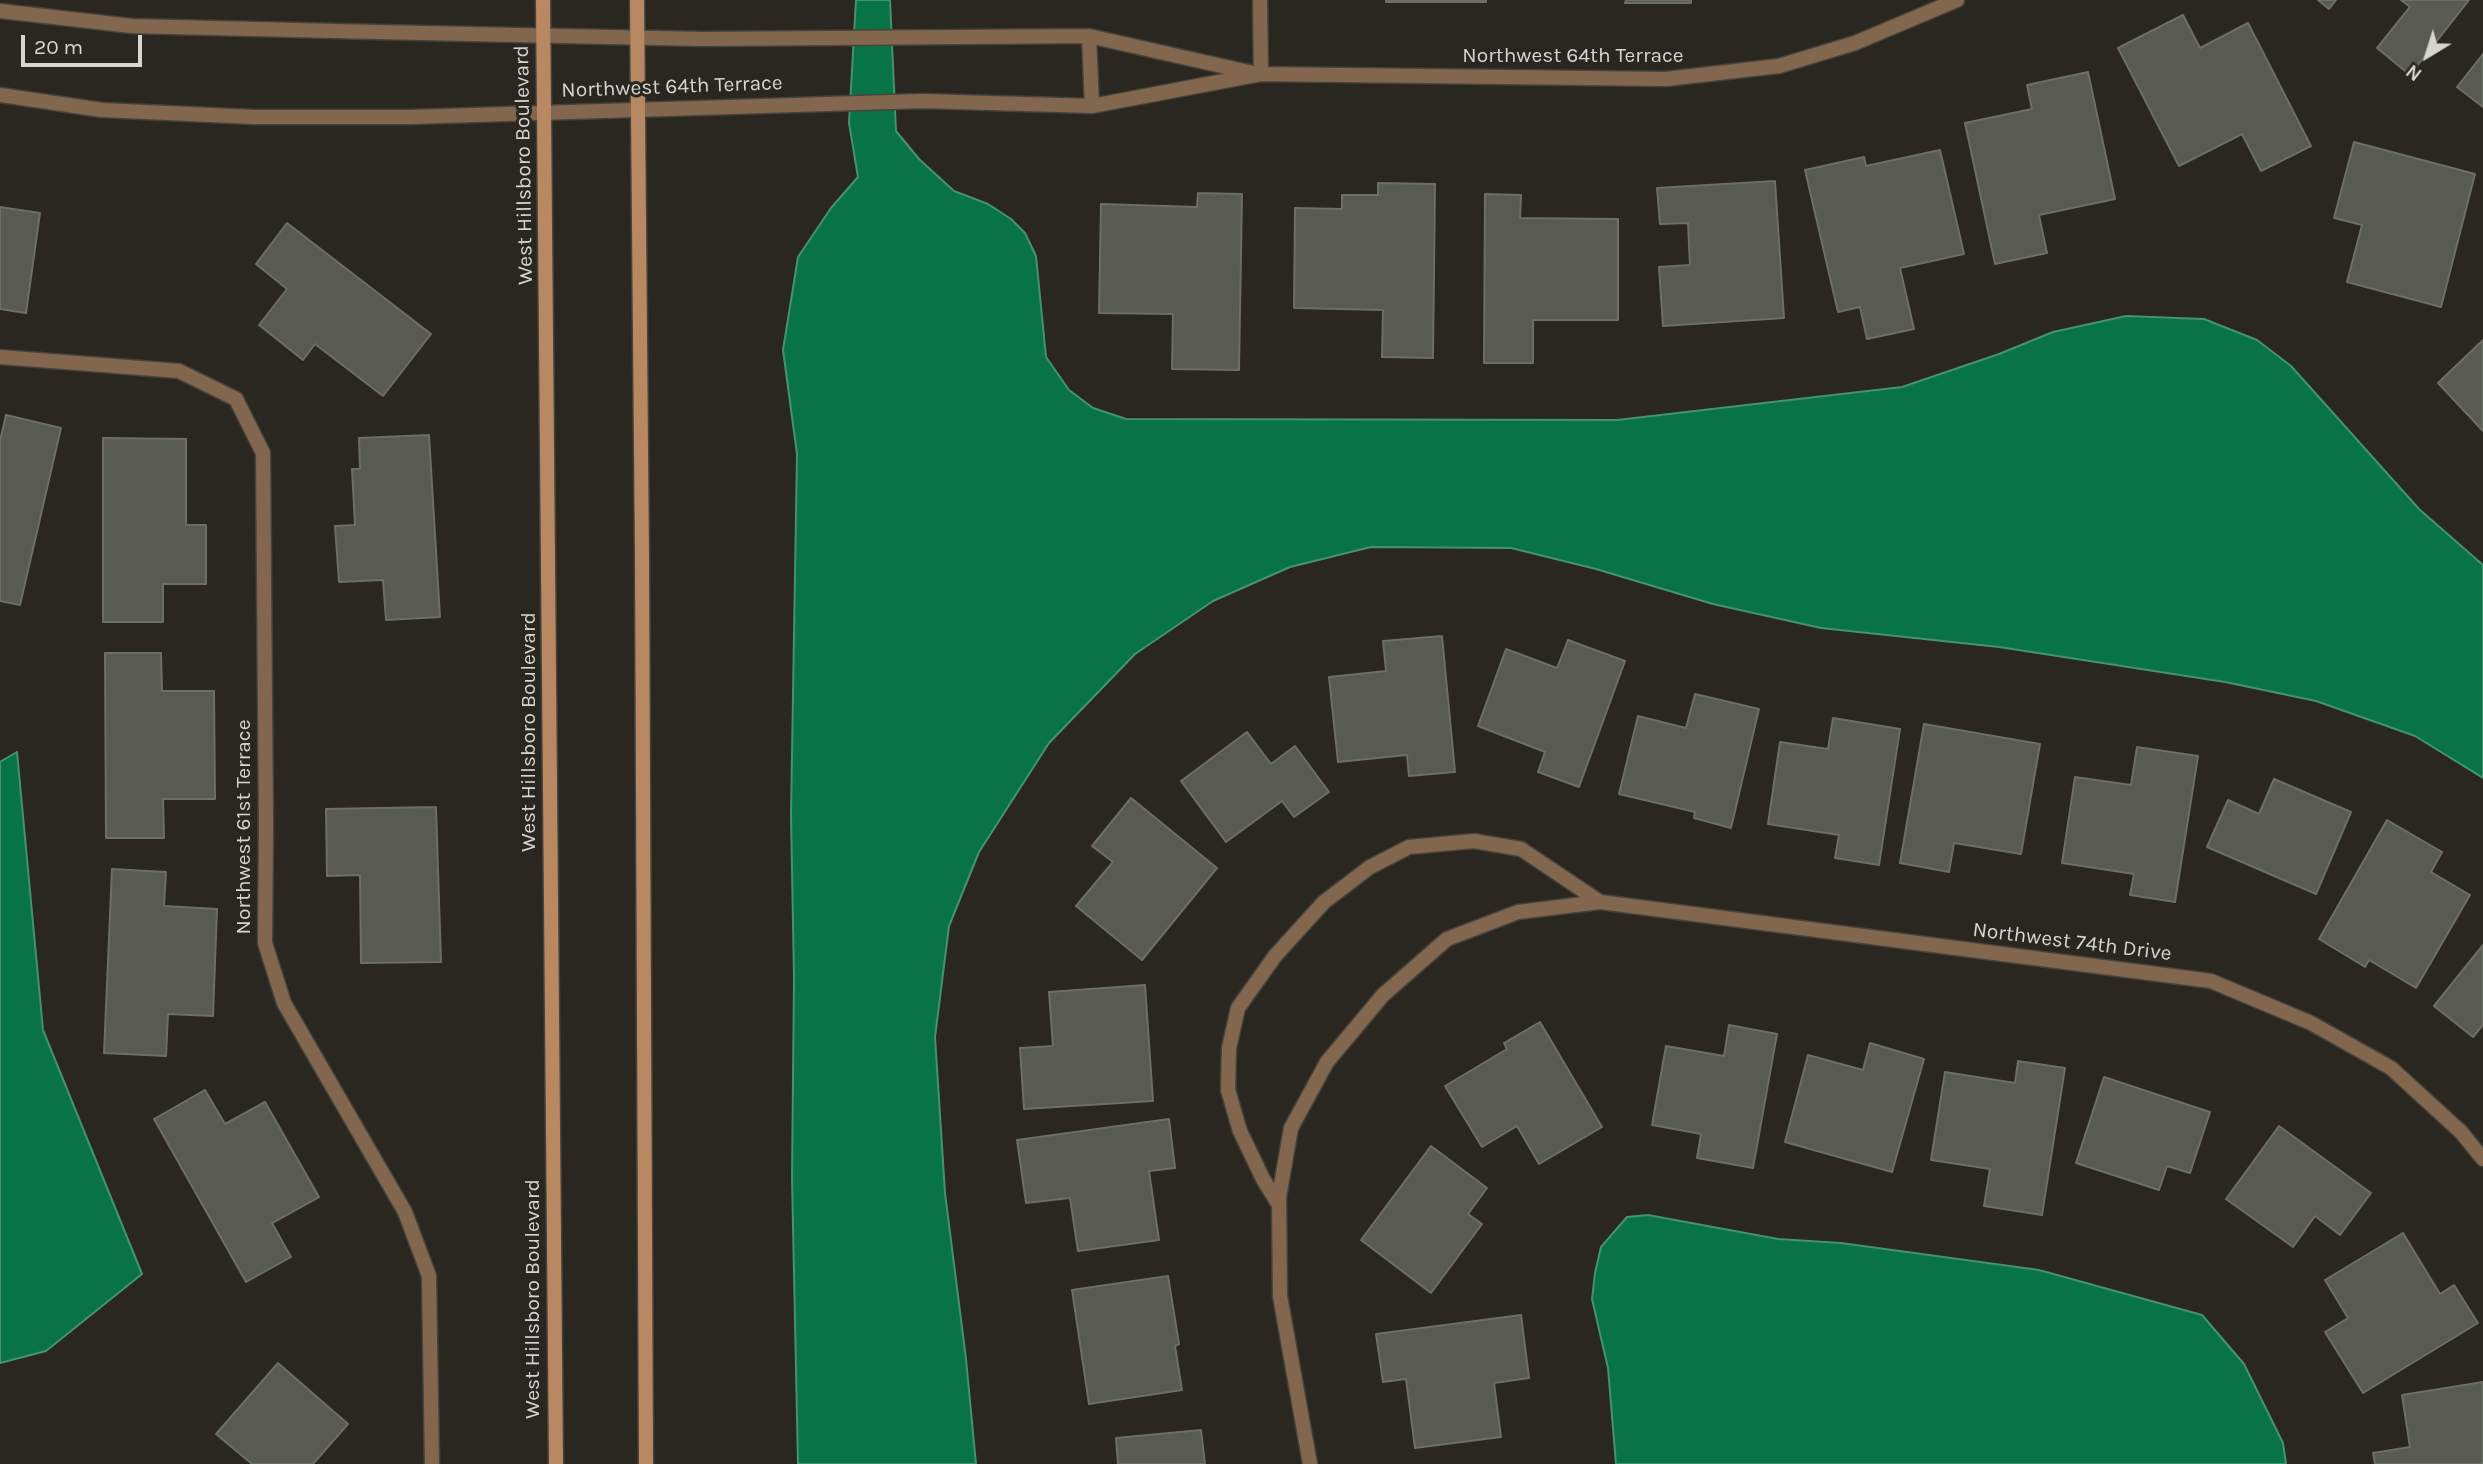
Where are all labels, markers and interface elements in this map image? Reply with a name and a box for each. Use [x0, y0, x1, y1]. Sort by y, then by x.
scale bar [24, 21, 145, 65]
north arrow [2392, 21, 2462, 91]
text: 20 m [34, 35, 83, 59]
street label: Northwest 64th Terrace [1462, 43, 1684, 69]
street label: West Hillsboro Boulevard [509, 45, 539, 285]
text: N [2402, 60, 2426, 85]
street label: Northwest 64th Terrace [561, 71, 783, 103]
street label: West Hillsboro Boulevard [516, 612, 542, 852]
street label: Northwest 61st Terrace [231, 720, 257, 934]
street label: Northwest 74th Drive [1971, 917, 2173, 967]
street label: West Hillsboro Boulevard [520, 1179, 546, 1419]

